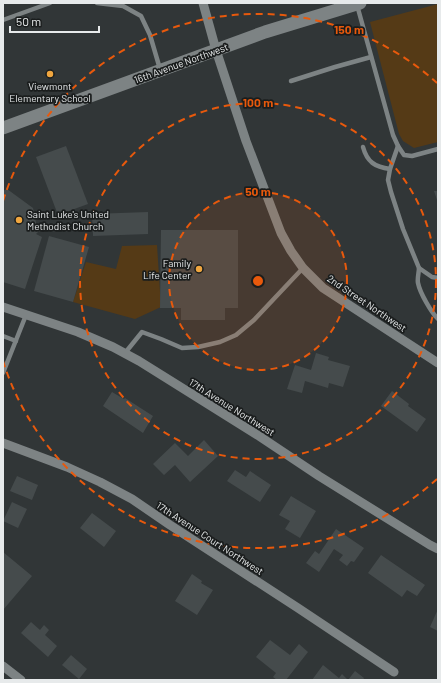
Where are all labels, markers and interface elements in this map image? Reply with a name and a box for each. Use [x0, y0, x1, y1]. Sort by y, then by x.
scale bar [10, 8, 99, 34]
text: 50 m [16, 14, 41, 28]
text: 150 m [334, 22, 364, 36]
street label: 16th Avenue Northwest [132, 40, 230, 86]
marker: Viewmont Elementary School [45, 69, 55, 79]
place label: Viewmont Elementary School [9, 80, 91, 104]
text: 100 m [243, 95, 273, 109]
text: 50 m [245, 184, 271, 198]
place label: Saint Luke's United Methodist Church [27, 208, 109, 232]
marker: Saint Luke's United Methodist Church [14, 215, 24, 225]
place label: Family Life Center [143, 257, 191, 281]
marker: Family Life Center [194, 264, 204, 274]
street label: 2nd Street Northwest [325, 272, 409, 334]
centre of rings [251, 274, 265, 288]
street label: 17th Avenue Northwest [187, 376, 277, 438]
street label: 17th Avenue Court Northwest [154, 499, 266, 577]

